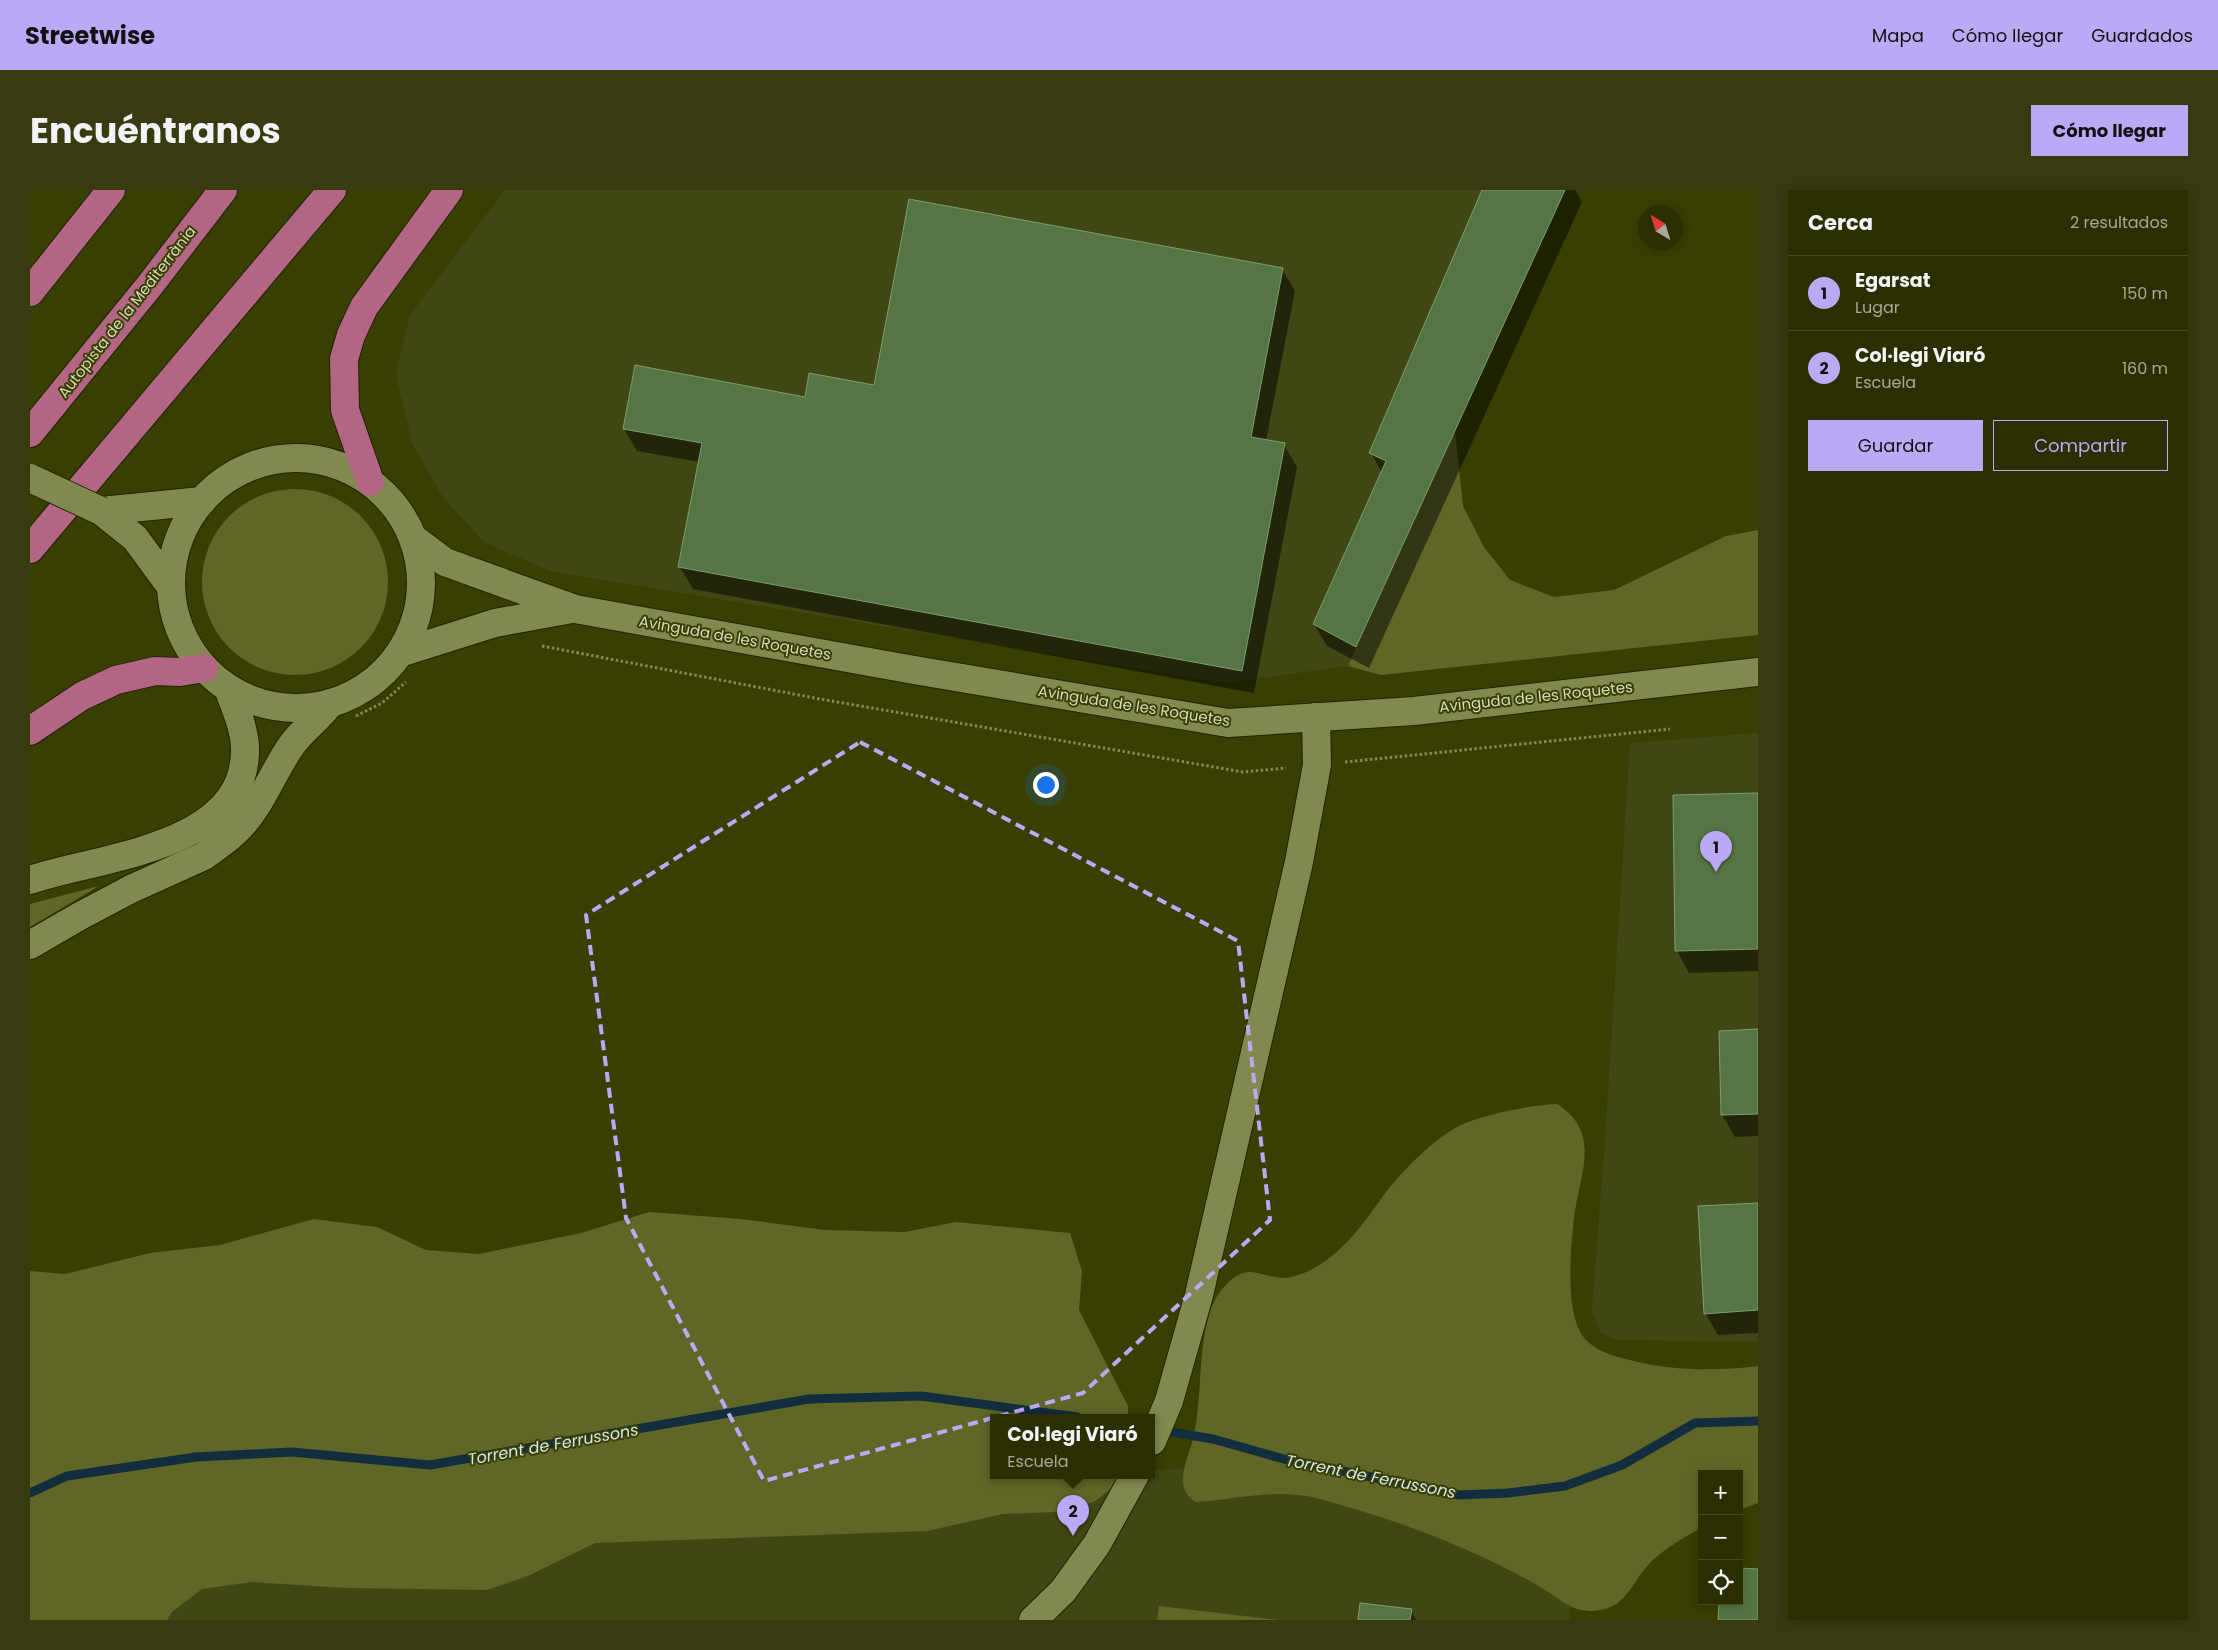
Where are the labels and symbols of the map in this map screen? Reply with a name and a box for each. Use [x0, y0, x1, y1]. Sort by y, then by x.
north arrow [1638, 205, 1683, 250]
street label: Autopista de la Mediterrània [53, 221, 200, 402]
street label: Avinguda de les Roquetes [638, 610, 833, 665]
street label: Avinguda de les Roquetes [1438, 676, 1634, 717]
street label: Avinguda de les Roquetes [1036, 680, 1232, 731]
your location [1033, 772, 1059, 798]
pin: 1 [1700, 831, 1732, 872]
water label: Torrent de Ferrussons [466, 1418, 640, 1471]
water label: Torrent de Ferrussons [1284, 1449, 1458, 1504]
pin: 2 [1057, 1495, 1089, 1536]

